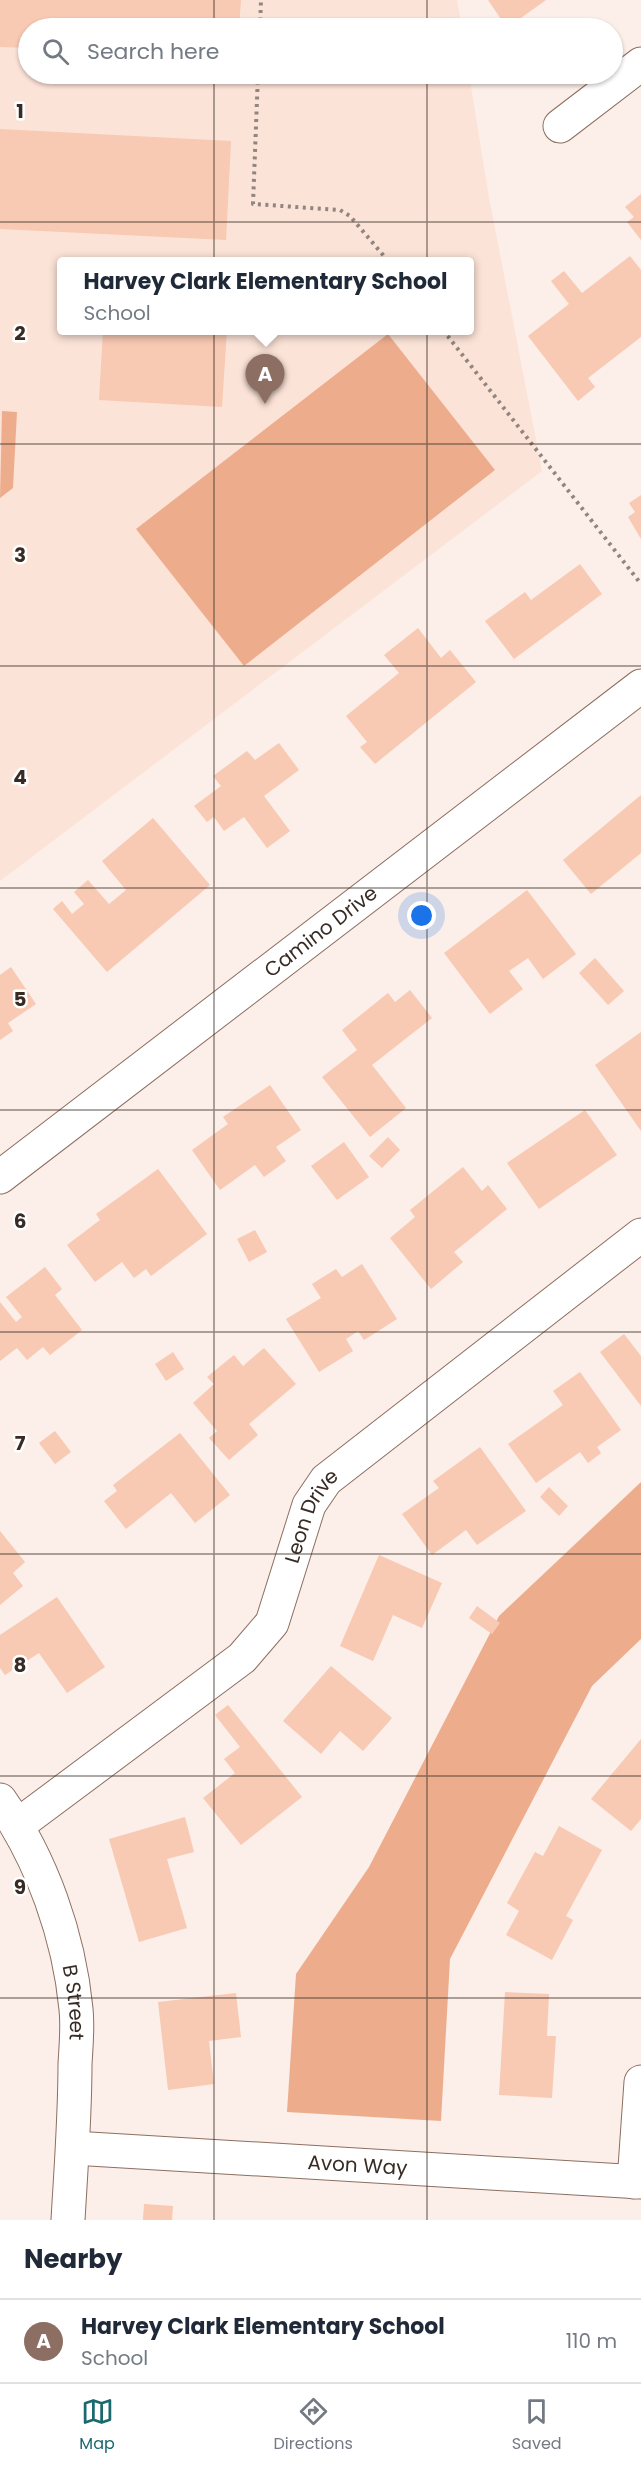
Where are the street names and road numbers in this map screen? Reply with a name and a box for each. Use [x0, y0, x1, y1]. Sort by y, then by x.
street label: Camino Drive [258, 879, 383, 984]
street label: Leon Drive [278, 1462, 344, 1567]
street label: B Street [56, 1962, 91, 2041]
street label: Avon Way [307, 2148, 408, 2182]

